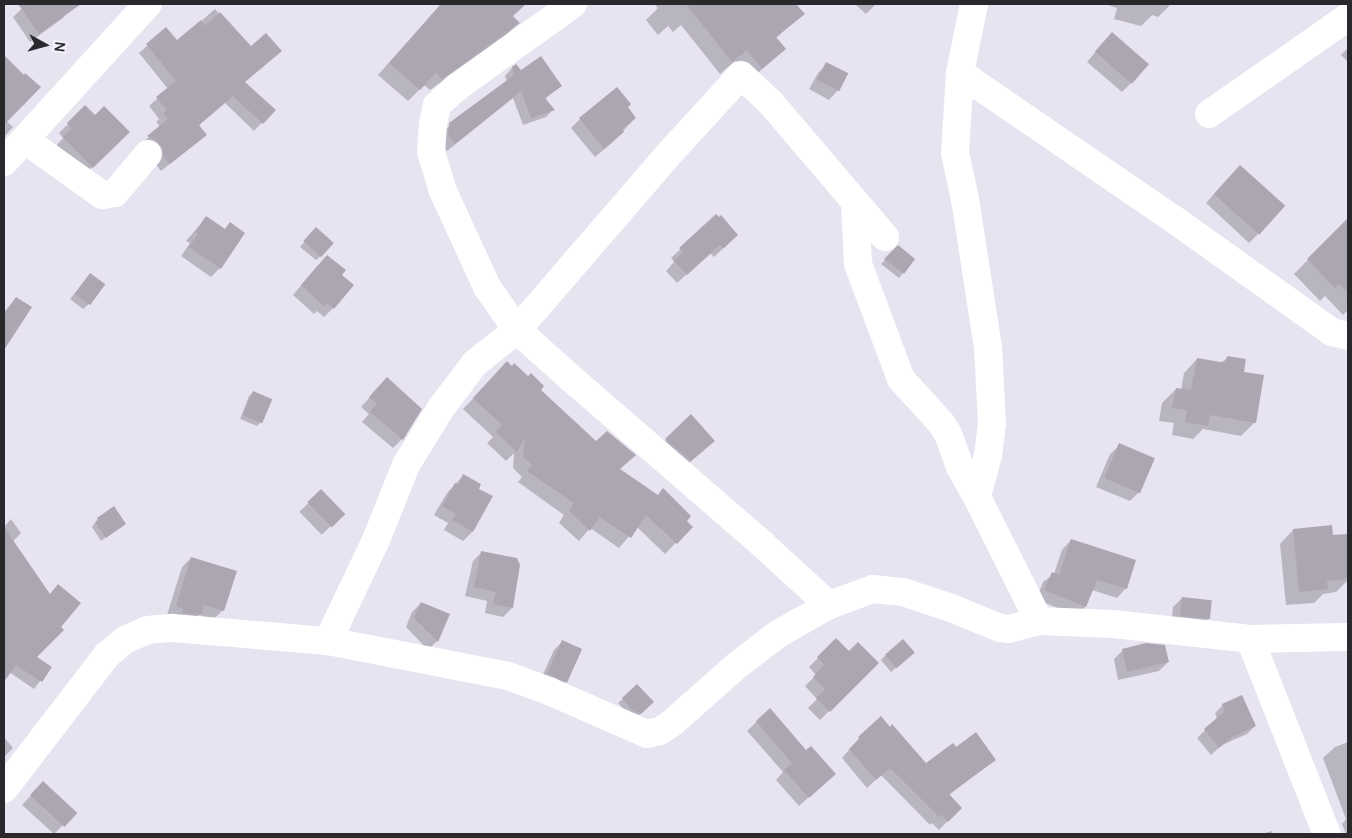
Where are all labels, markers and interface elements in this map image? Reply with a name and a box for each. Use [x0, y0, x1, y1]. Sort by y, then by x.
north arrow [20, 20, 70, 70]
text: N [50, 41, 70, 53]

